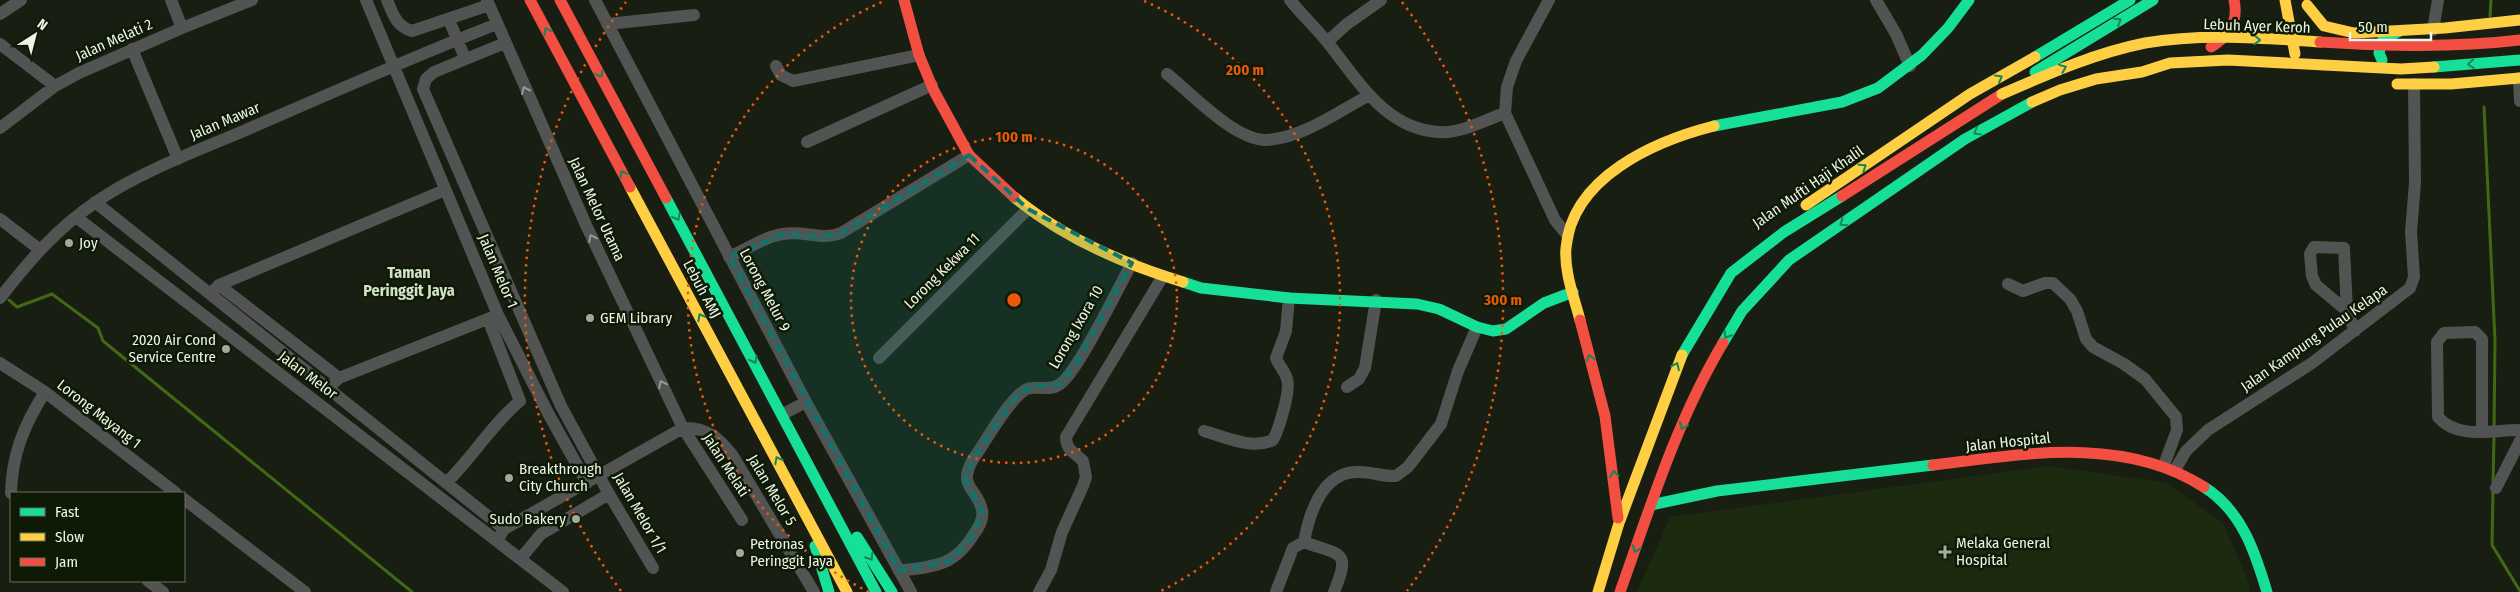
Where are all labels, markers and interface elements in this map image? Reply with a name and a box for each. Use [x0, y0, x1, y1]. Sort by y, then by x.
north arrow [10, 10, 60, 60]
scale bar [2350, 10, 2431, 42]
street label: Jalan Melati 2 [73, 15, 156, 65]
street label: Lebuh Ayer Keroh [2203, 15, 2311, 37]
text: N [34, 16, 51, 34]
one-way arrow [2112, 18, 2121, 28]
text: 50 m [2358, 18, 2388, 36]
one-way arrow [543, 27, 553, 36]
one-way arrow [2253, 35, 2261, 45]
one-way arrow [2467, 59, 2475, 70]
text: 200 m [1225, 61, 1264, 79]
one-way arrow [2058, 63, 2067, 74]
one-way arrow [594, 68, 604, 77]
one-way arrow [1993, 74, 2002, 84]
one-way arrow [521, 86, 532, 95]
street label: Jalan Mawar [187, 98, 263, 144]
one-way arrow [1973, 125, 1982, 135]
text: 100 m [995, 128, 1033, 146]
street label: Jalan Mufti Haji Khalil [1749, 142, 1867, 232]
street label: Jalan Melor Utama [565, 154, 629, 264]
one-way arrow [1857, 164, 1867, 173]
one-way arrow [620, 170, 630, 179]
one-way arrow [670, 212, 680, 221]
one-way arrow [1839, 217, 1848, 226]
street label: Lorong Kekwa 11 [900, 229, 984, 313]
street label: Jalan Melor 1 [474, 231, 522, 311]
place label: Joy [79, 234, 98, 252]
one-way arrow [588, 234, 598, 243]
marker: Joy [63, 237, 75, 249]
street label: Lorong Melur 9 [736, 245, 794, 335]
street label: Lebuh AMJ [679, 257, 725, 321]
district label: Taman Peringgit Jaya [363, 263, 455, 300]
street label: Jalan Kampung Pulau Kelapa [2237, 281, 2391, 395]
street label: Lorong Ixora 10 [1045, 282, 1107, 372]
centre of rings [1005, 291, 1023, 309]
text: 300 m [1483, 291, 1522, 309]
place label: GEM Library [600, 309, 673, 327]
marker: GEM Library [584, 312, 596, 324]
one-way arrow [697, 313, 707, 322]
one-way arrow [1724, 329, 1734, 338]
place label: 2020 Air Cond Service Centre [129, 331, 216, 366]
marker: 2020 Air Cond Service Centre [220, 343, 232, 355]
street label: Jalan Melor [275, 347, 342, 403]
one-way arrow [1585, 353, 1596, 362]
one-way arrow [747, 355, 757, 364]
one-way arrow [1670, 362, 1681, 371]
street label: Lorong Mayang 1 [54, 376, 144, 452]
one-way arrow [658, 380, 668, 389]
one-way arrow [1678, 421, 1689, 430]
street label: Jalan Hospital [1965, 429, 2051, 455]
street label: Jalan Melati [699, 430, 753, 500]
street label: Jalan Melor 5 [744, 451, 800, 529]
one-way arrow [774, 456, 784, 465]
place label: Breakthrough City Church [519, 460, 602, 495]
street label: Jalan Melor 1/1 [610, 469, 670, 557]
one-way arrow [1609, 470, 1620, 478]
marker: Breakthrough City Church [503, 472, 515, 484]
legend [10, 492, 185, 582]
text: Fast [55, 503, 79, 521]
place label: Sudo Bakery [490, 510, 566, 528]
marker: Sudo Bakery [570, 513, 582, 525]
text: Slow [55, 528, 84, 546]
place label: Melaka General Hospital [1956, 534, 2050, 569]
place label: Petronas Peringgit Jaya [750, 535, 833, 570]
one-way arrow [1631, 544, 1641, 552]
marker: Melaka General Hospital [1938, 545, 1952, 559]
marker: Petronas Peringgit Jaya [734, 547, 746, 559]
one-way arrow [864, 551, 874, 560]
text: Jam [55, 553, 78, 571]

